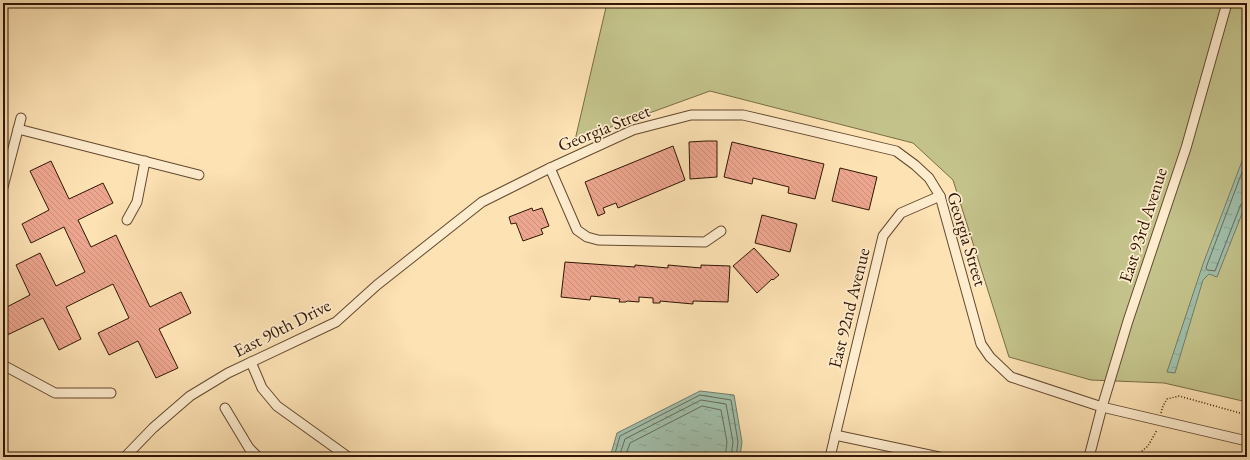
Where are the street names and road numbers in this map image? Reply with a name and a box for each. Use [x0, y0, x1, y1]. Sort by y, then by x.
street label: Georgia Street [554, 98, 654, 156]
street label: East 93rd Avenue [1113, 164, 1172, 285]
street label: Georgia Street [942, 189, 993, 289]
street label: East 92nd Avenue [822, 245, 875, 370]
street label: East 90th Drive [229, 293, 334, 362]

